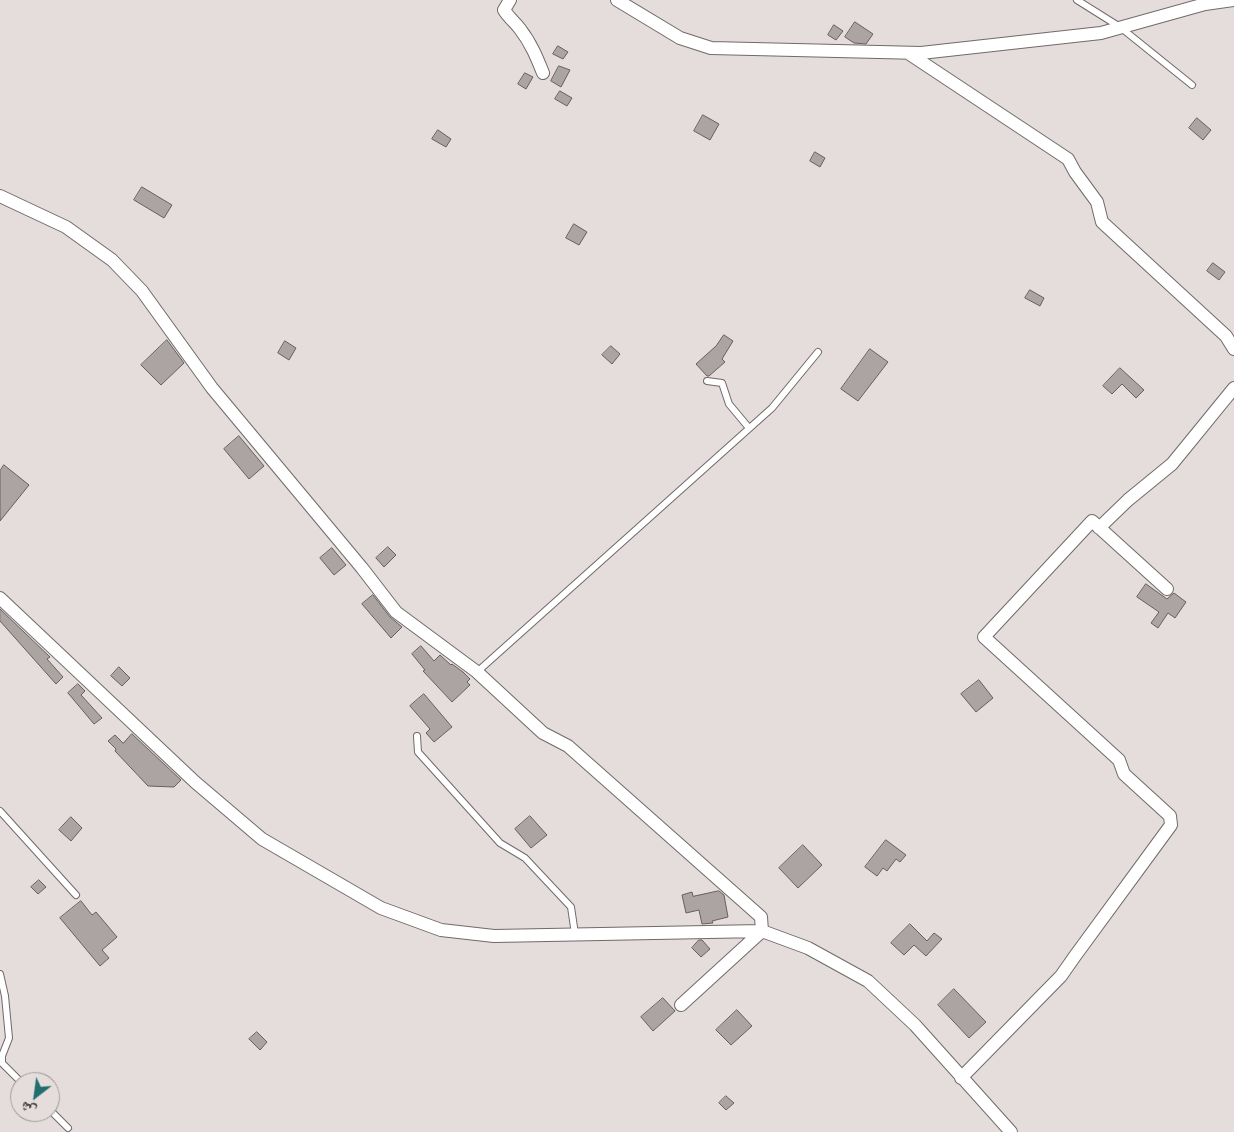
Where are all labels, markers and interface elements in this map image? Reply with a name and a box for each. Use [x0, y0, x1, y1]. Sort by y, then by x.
north arrow [10, 1072, 60, 1122]
text: ش [18, 1098, 38, 1120]

